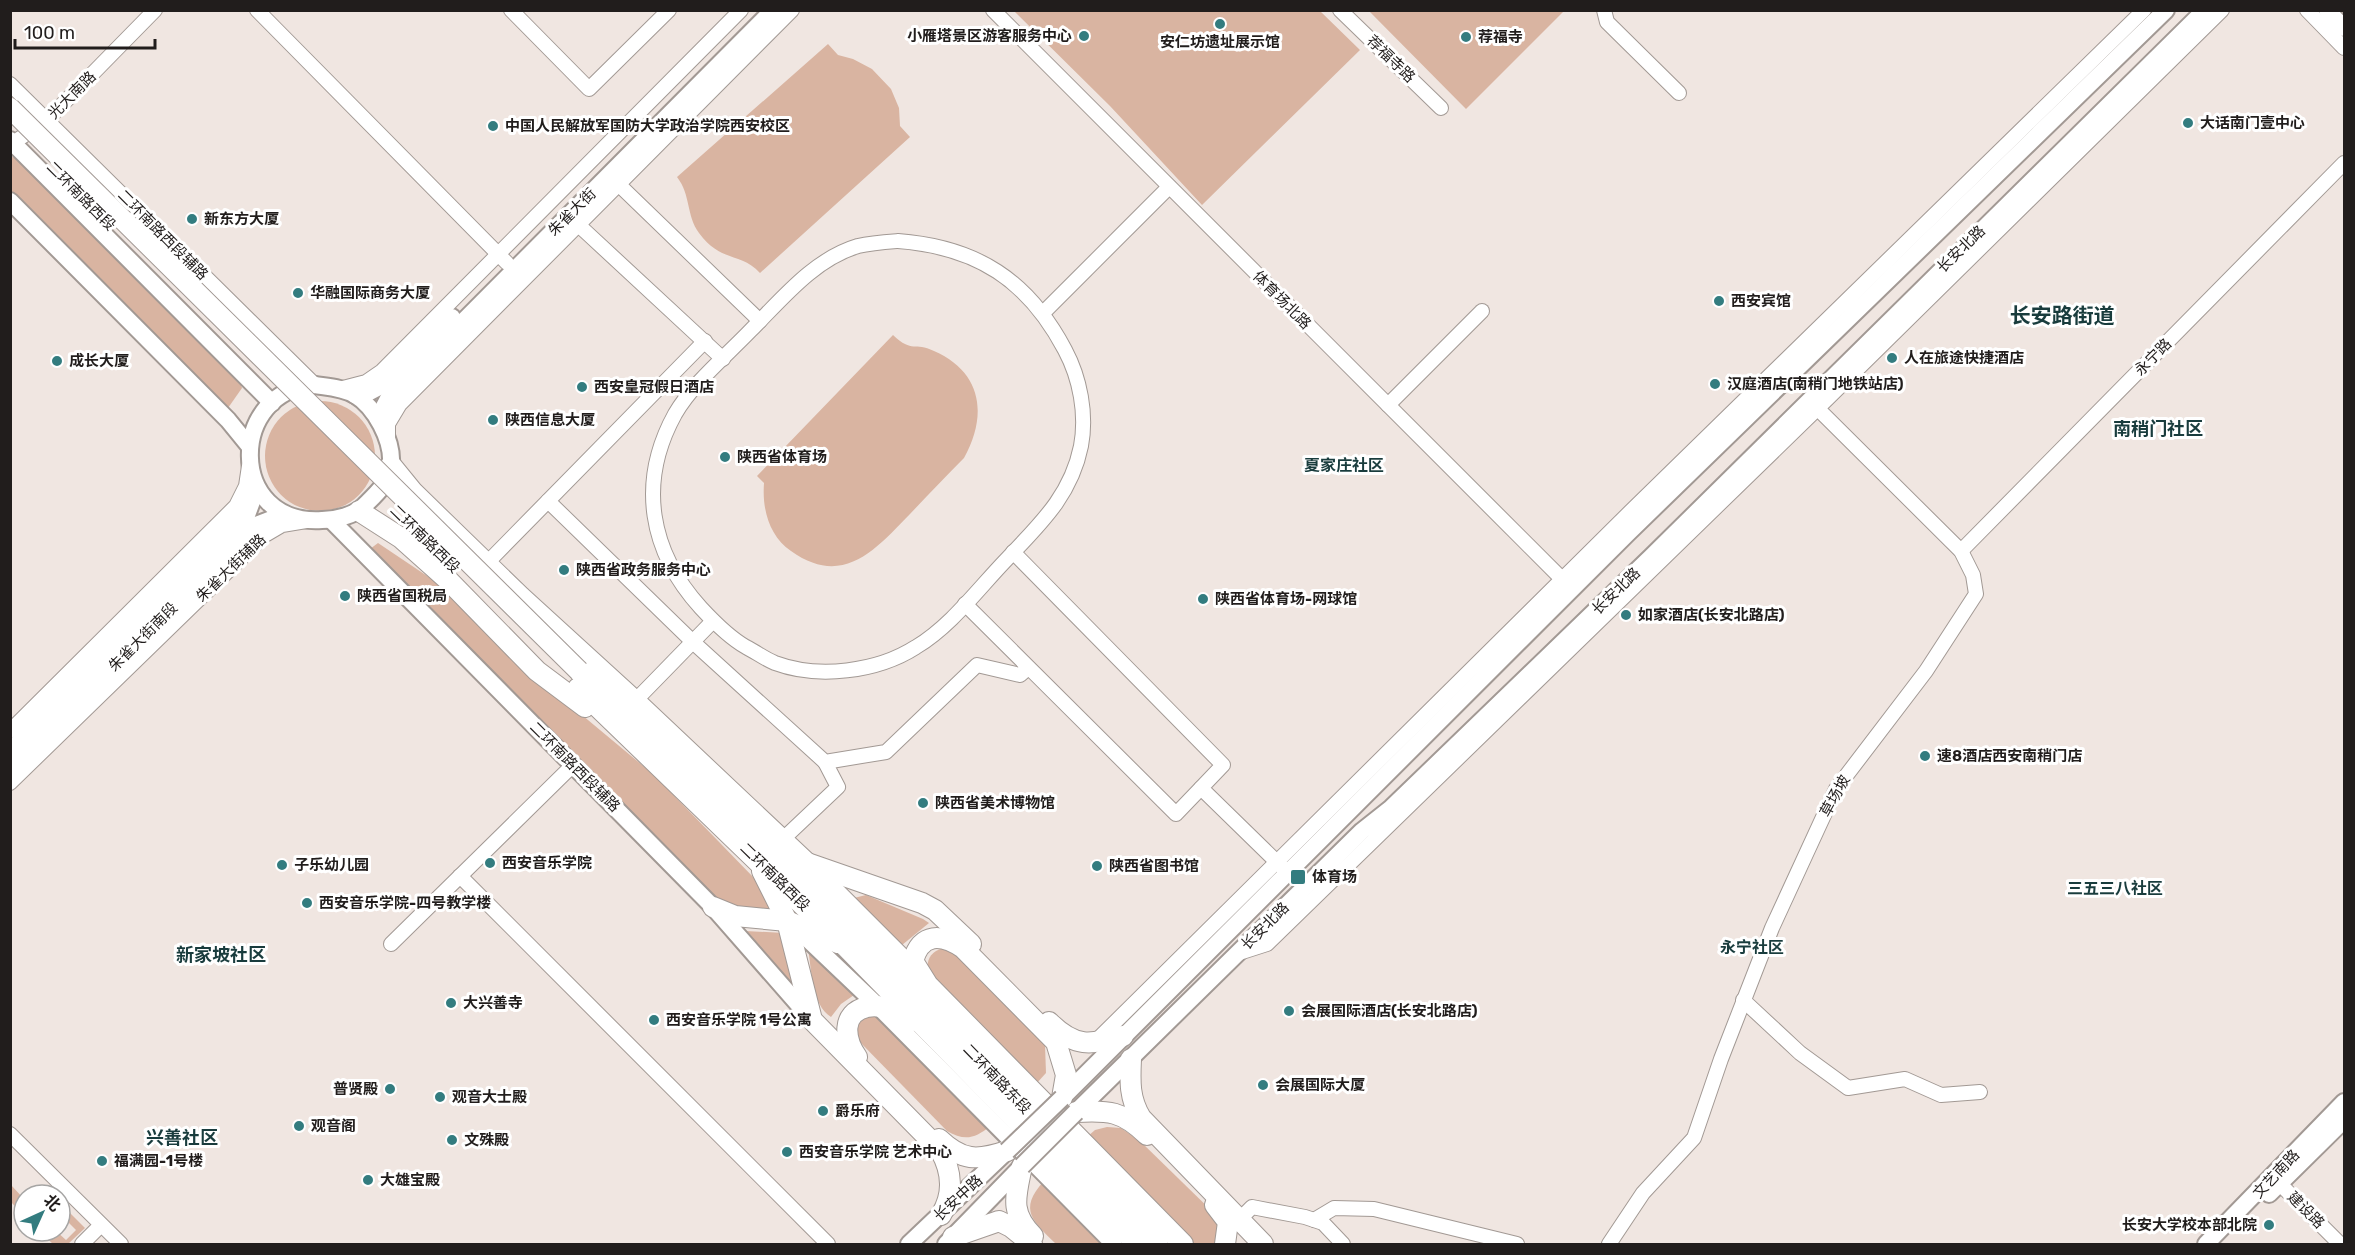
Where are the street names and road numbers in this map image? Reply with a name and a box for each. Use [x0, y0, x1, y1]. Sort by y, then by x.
street label: 荐福寺路 [1363, 32, 1419, 86]
street label: 光大南路 [44, 67, 100, 123]
street label: 二环南路西段 [43, 158, 119, 234]
street label: 朱雀大街 [544, 184, 600, 240]
street label: 二环南路西段辅路 [114, 186, 212, 284]
street label: 长安北路 [1933, 222, 1989, 276]
street label: 体育场北路 [1249, 267, 1315, 333]
street label: 永宁路 [2131, 335, 2175, 379]
street label: 二环南路西段 [386, 501, 464, 577]
street label: 朱雀大街辅路 [192, 530, 270, 606]
street label: 长安北路 [1588, 564, 1644, 618]
street label: 朱雀大街南段 [105, 599, 181, 675]
street label: 二环南路西段辅路 [526, 718, 624, 816]
street label: 草场坡 [1816, 772, 1854, 820]
street label: 二环南路西段 [736, 839, 814, 915]
street label: 长安北路 [1237, 898, 1293, 954]
street label: 二环南路东段 [959, 1040, 1035, 1118]
street label: 文艺南路 [2249, 1146, 2303, 1202]
street label: 长安中路 [930, 1171, 986, 1225]
street label: 建设路 [2284, 1188, 2328, 1232]

